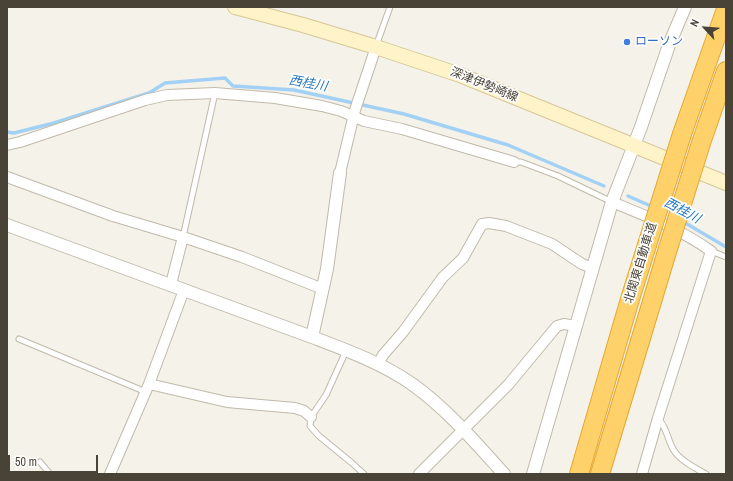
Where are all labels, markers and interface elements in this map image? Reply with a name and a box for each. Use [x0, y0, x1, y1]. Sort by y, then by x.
north arrow [685, 8, 725, 48]
text: N [686, 17, 702, 29]
place label: ローソン [635, 35, 683, 49]
marker: ローソン [622, 37, 632, 47]
street label: 深津伊勢崎線 [448, 65, 520, 105]
water label: 西桂川 [287, 73, 329, 95]
water label: 西桂川 [661, 195, 703, 227]
street label: 北関東自動車道 [622, 221, 660, 305]
scale bar [10, 447, 100, 473]
text: 50 m [15, 454, 37, 470]

